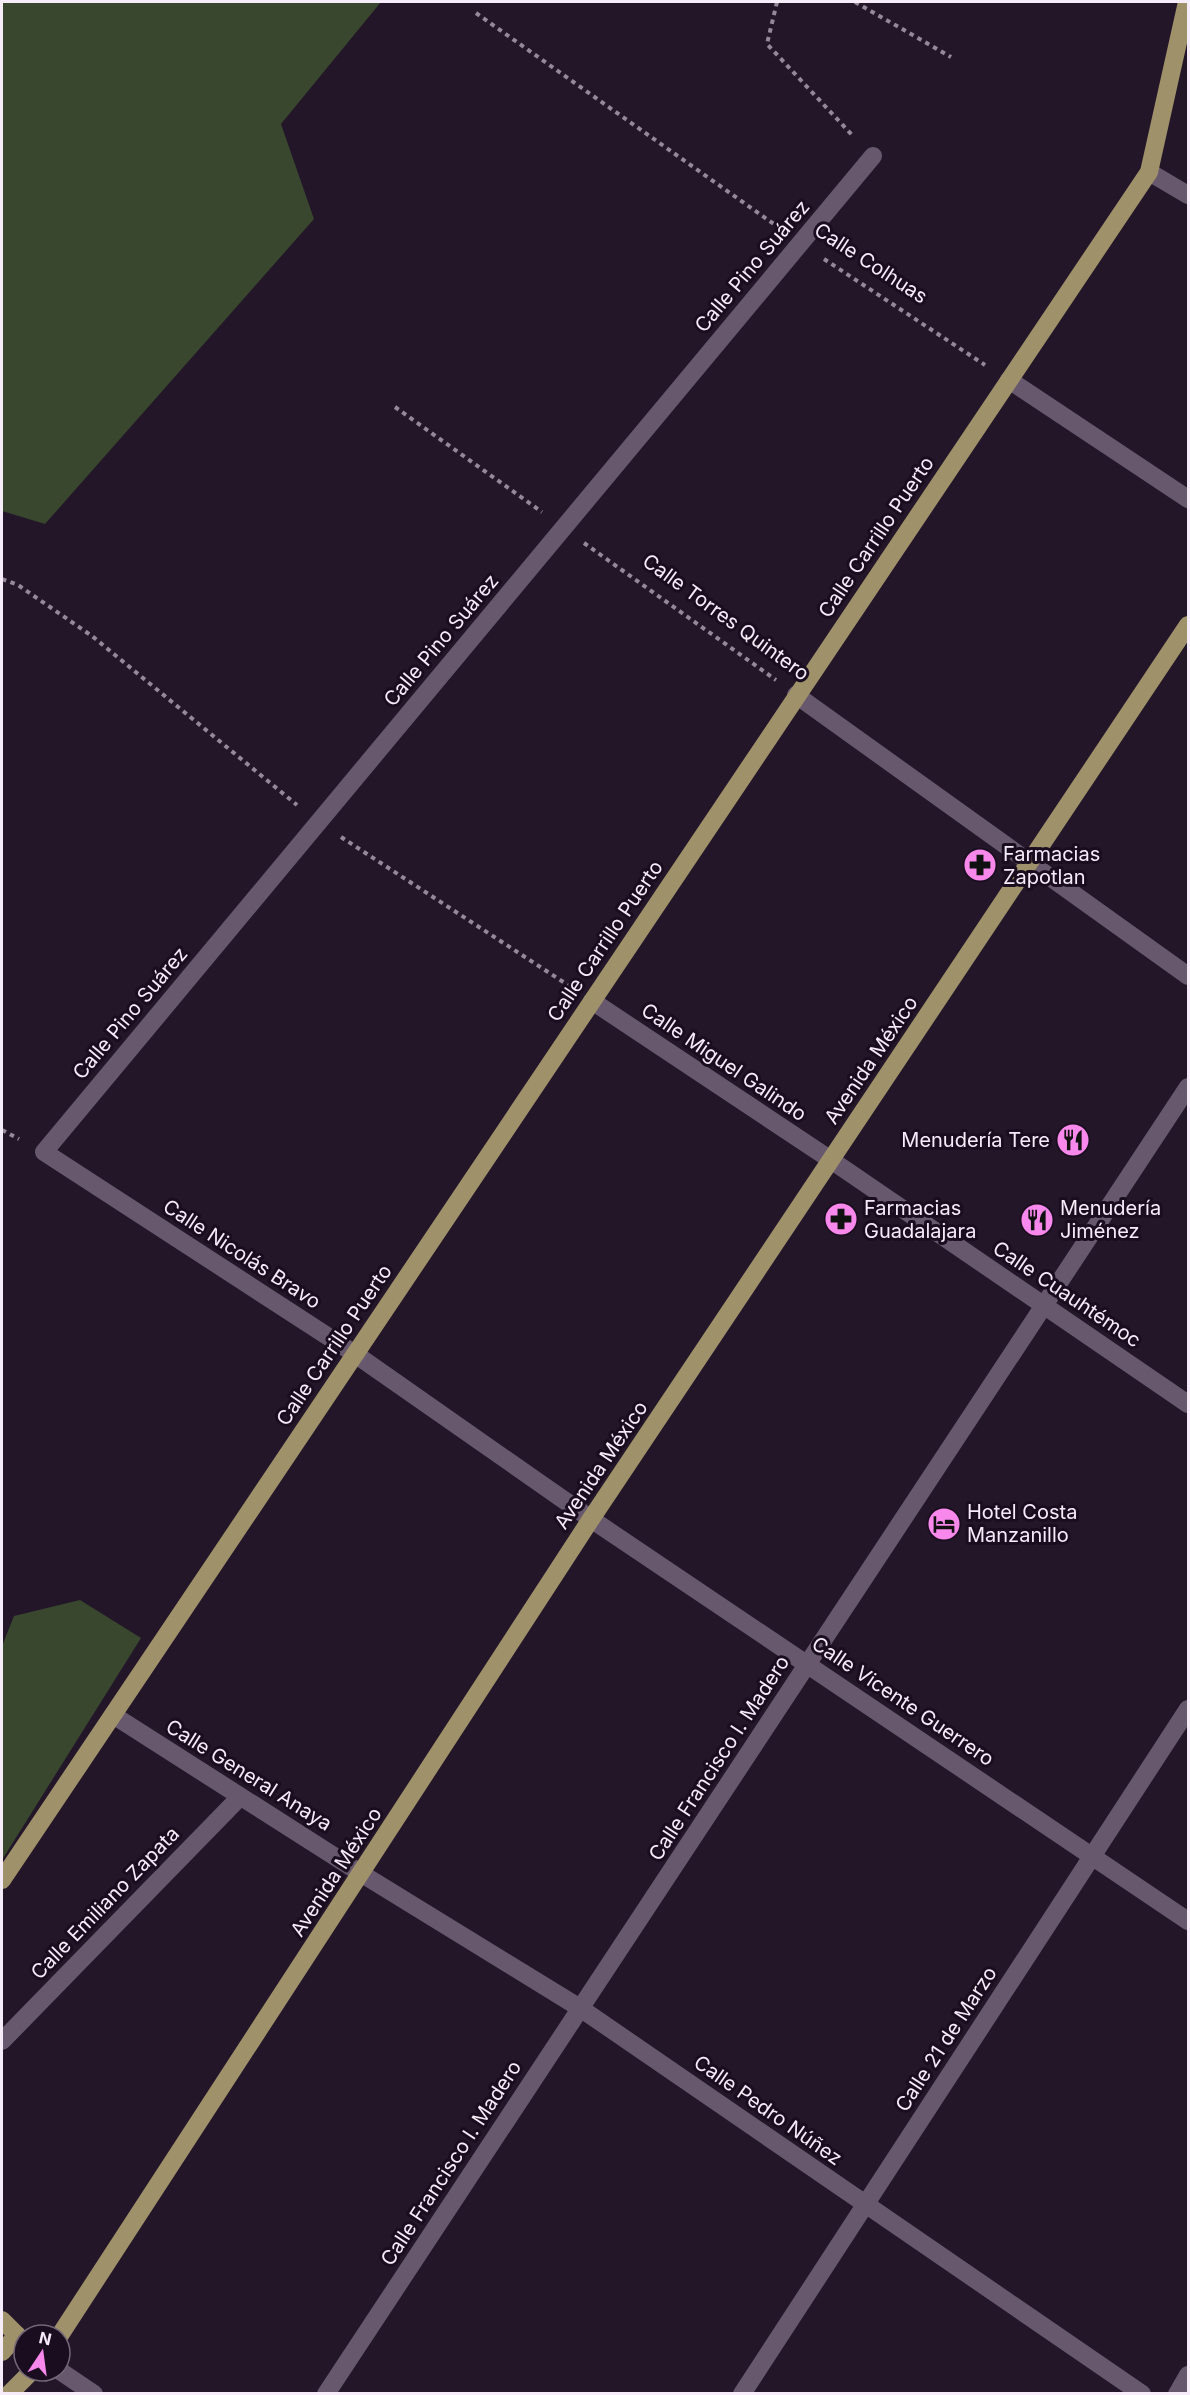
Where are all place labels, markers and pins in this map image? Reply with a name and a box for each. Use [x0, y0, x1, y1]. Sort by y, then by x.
place label: Farmacias Zapotlan [1003, 842, 1100, 889]
pharmacy icon: Farmacias Zapotlan [962, 847, 998, 883]
restaurant icon: Menudería Tere [1055, 1122, 1091, 1158]
place label: Menudería Tere [901, 1128, 1050, 1152]
place label: Farmacias Guadalajara [864, 1196, 976, 1243]
place label: Menudería Jiménez [1060, 1196, 1161, 1243]
pharmacy icon: Farmacias Guadalajara [823, 1201, 859, 1237]
restaurant icon: Menudería Jiménez [1019, 1202, 1055, 1238]
place label: Hotel Costa Manzanillo [967, 1500, 1077, 1547]
hotel icon: Hotel Costa Manzanillo [926, 1506, 962, 1542]

